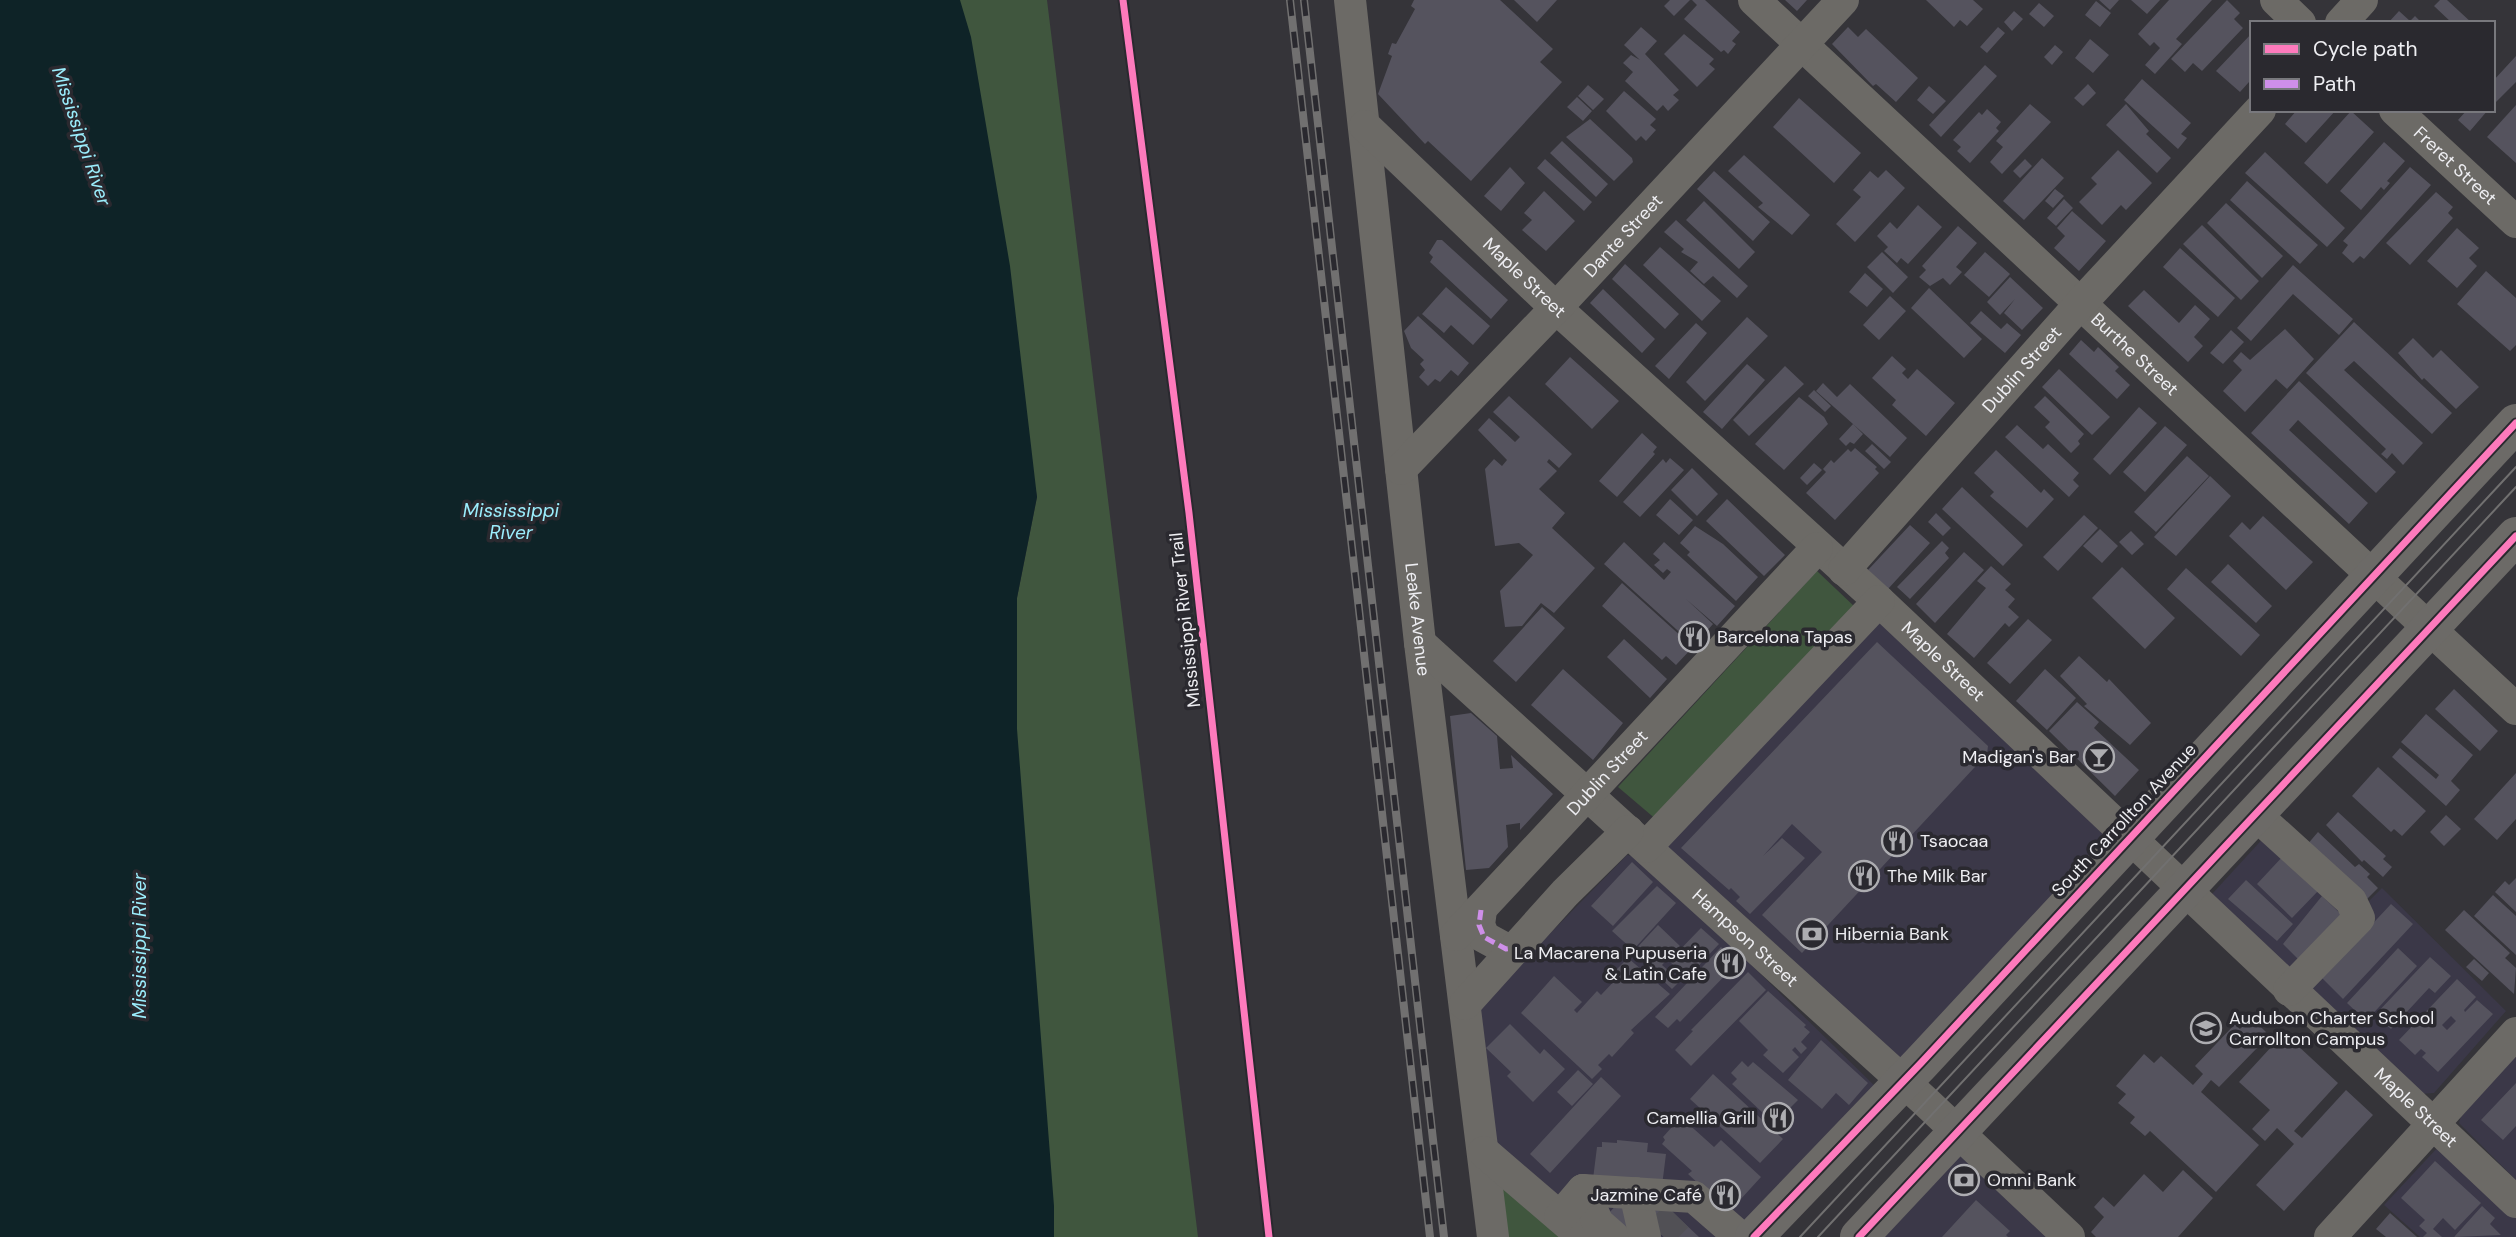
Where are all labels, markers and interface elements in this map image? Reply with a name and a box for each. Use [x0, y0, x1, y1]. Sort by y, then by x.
legend [2250, 21, 2495, 112]
text: Cycle path [2313, 35, 2418, 63]
water label: Mississippi River [46, 63, 117, 210]
text: Path [2313, 70, 2356, 98]
street label: Freret Street [2408, 121, 2502, 210]
street label: Dante Street [1578, 189, 1668, 283]
street label: Maple Street [1478, 232, 1571, 323]
street label: Burthe Street [2086, 307, 2184, 401]
street label: Dublin Street [1977, 321, 2067, 418]
water label: Mississippi River [463, 498, 560, 545]
street label: Mississippi River Trail [1164, 531, 1206, 709]
street label: Leake Avenue [1399, 561, 1436, 677]
street label: Maple Street [1896, 616, 1990, 707]
restaurant icon: Barcelona Tapas [1677, 620, 1711, 654]
place label: Barcelona Tapas [1717, 625, 1853, 649]
street label: Dublin Street [1562, 725, 1653, 821]
street label: South Carrollton Avenue [2046, 738, 2202, 902]
bar icon: Madigan's Bar [2082, 740, 2116, 774]
place label: Madigan's Bar [1962, 745, 2076, 769]
restaurant icon: Tsaocaa [1880, 824, 1914, 858]
place label: Tsaocaa [1920, 829, 1988, 853]
restaurant icon: The Milk Bar [1847, 859, 1881, 893]
place label: The Milk Bar [1887, 864, 1987, 888]
water label: Mississippi River [127, 872, 152, 1019]
street label: Hampson Street [1687, 884, 1803, 992]
bank icon: Hibernia Bank [1795, 917, 1829, 951]
place label: Hibernia Bank [1835, 922, 1949, 946]
place label: La Macarena Pupuseria & Latin Cafe [1514, 941, 1707, 986]
restaurant icon: La Macarena Pupuseria & Latin Cafe [1713, 946, 1747, 980]
place label: Audubon Charter School Carrollton Campus [2229, 1006, 2434, 1051]
school or university icon: Audubon Charter School Carrollton Campus [2189, 1011, 2223, 1045]
street label: Maple Street [2369, 1062, 2463, 1153]
restaurant icon: Camellia Grill [1761, 1101, 1795, 1135]
place label: Camellia Grill [1646, 1106, 1755, 1130]
bank icon: Omni Bank [1947, 1163, 1981, 1197]
place label: Omni Bank [1987, 1168, 2076, 1192]
restaurant icon: Jazmine Café [1708, 1178, 1742, 1212]
place label: Jazmine Café [1591, 1183, 1702, 1207]

